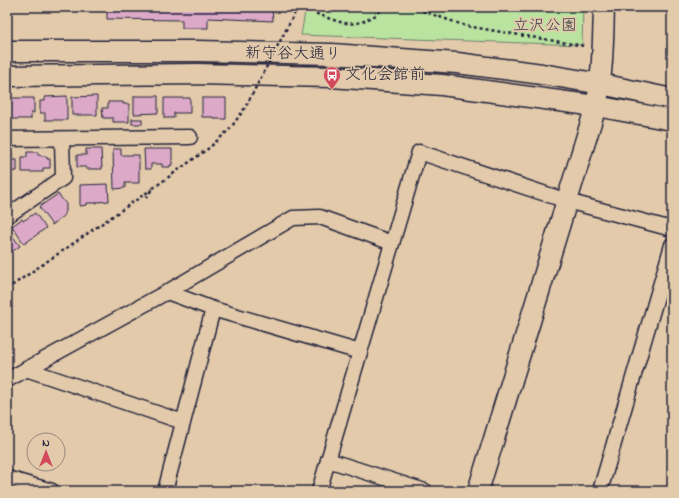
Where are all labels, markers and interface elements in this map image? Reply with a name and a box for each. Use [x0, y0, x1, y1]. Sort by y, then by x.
park label: 立沢公園 [513, 14, 577, 38]
street label: 新守谷大通り [245, 41, 341, 67]
place label: 文化会館前 [345, 63, 425, 87]
bus stop icon: 文化会館前 [322, 65, 342, 90]
north arrow [26, 432, 66, 472]
text: N [42, 435, 50, 451]

